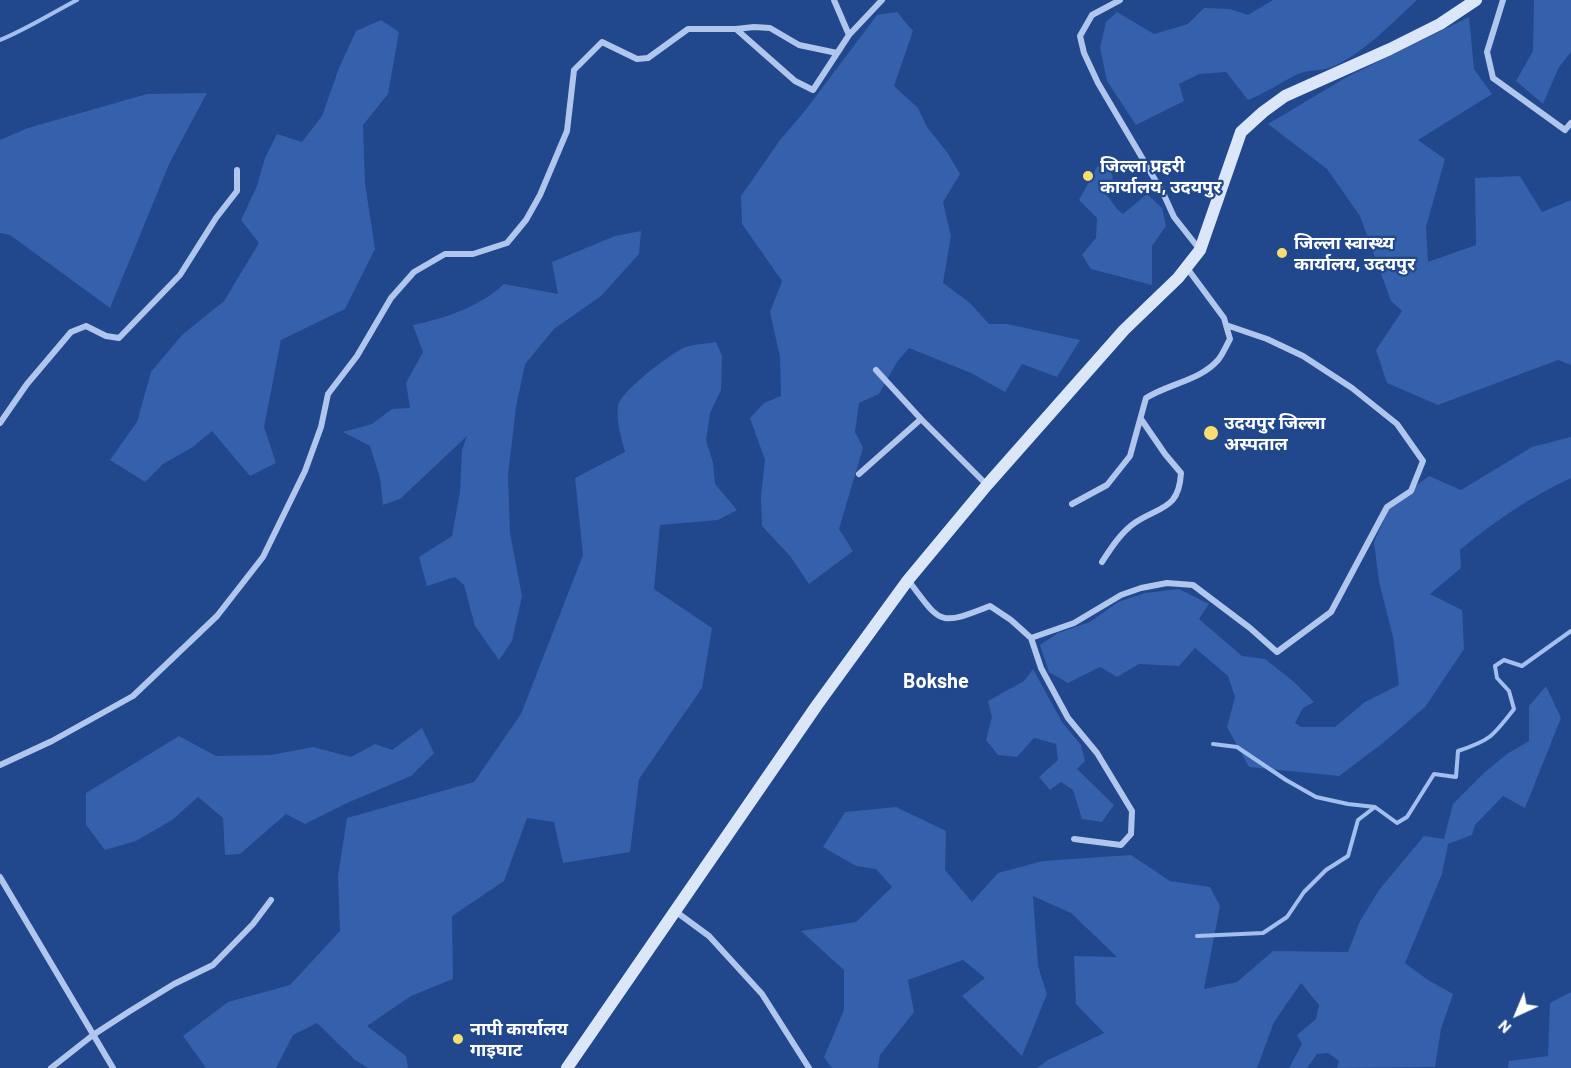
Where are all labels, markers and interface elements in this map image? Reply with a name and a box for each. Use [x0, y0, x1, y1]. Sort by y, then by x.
place label: जिल्ला प्रहरी कार्यालय, उदयपुर [1100, 155, 1221, 198]
marker: जिल्ला प्रहरी कार्यालय, उदयपुर [1081, 169, 1095, 183]
place label: जिल्ला स्वास्थ्य कार्यालय, उदयपुर [1294, 232, 1415, 274]
marker: जिल्ला स्वास्थ्य कार्यालय, उदयपुर [1275, 246, 1289, 260]
place label: उदयपुर जिल्ला अस्पताल [1224, 412, 1325, 454]
marker: उदयपुर जिल्ला अस्पताल [1202, 424, 1220, 442]
district label: Bokshe [903, 669, 969, 693]
north arrow [1487, 984, 1547, 1044]
text: N [1494, 1017, 1515, 1038]
place label: नापी कार्यालय गाइघाट [470, 1018, 568, 1060]
marker: नापी कार्यालय गाइघाट [451, 1032, 465, 1046]

